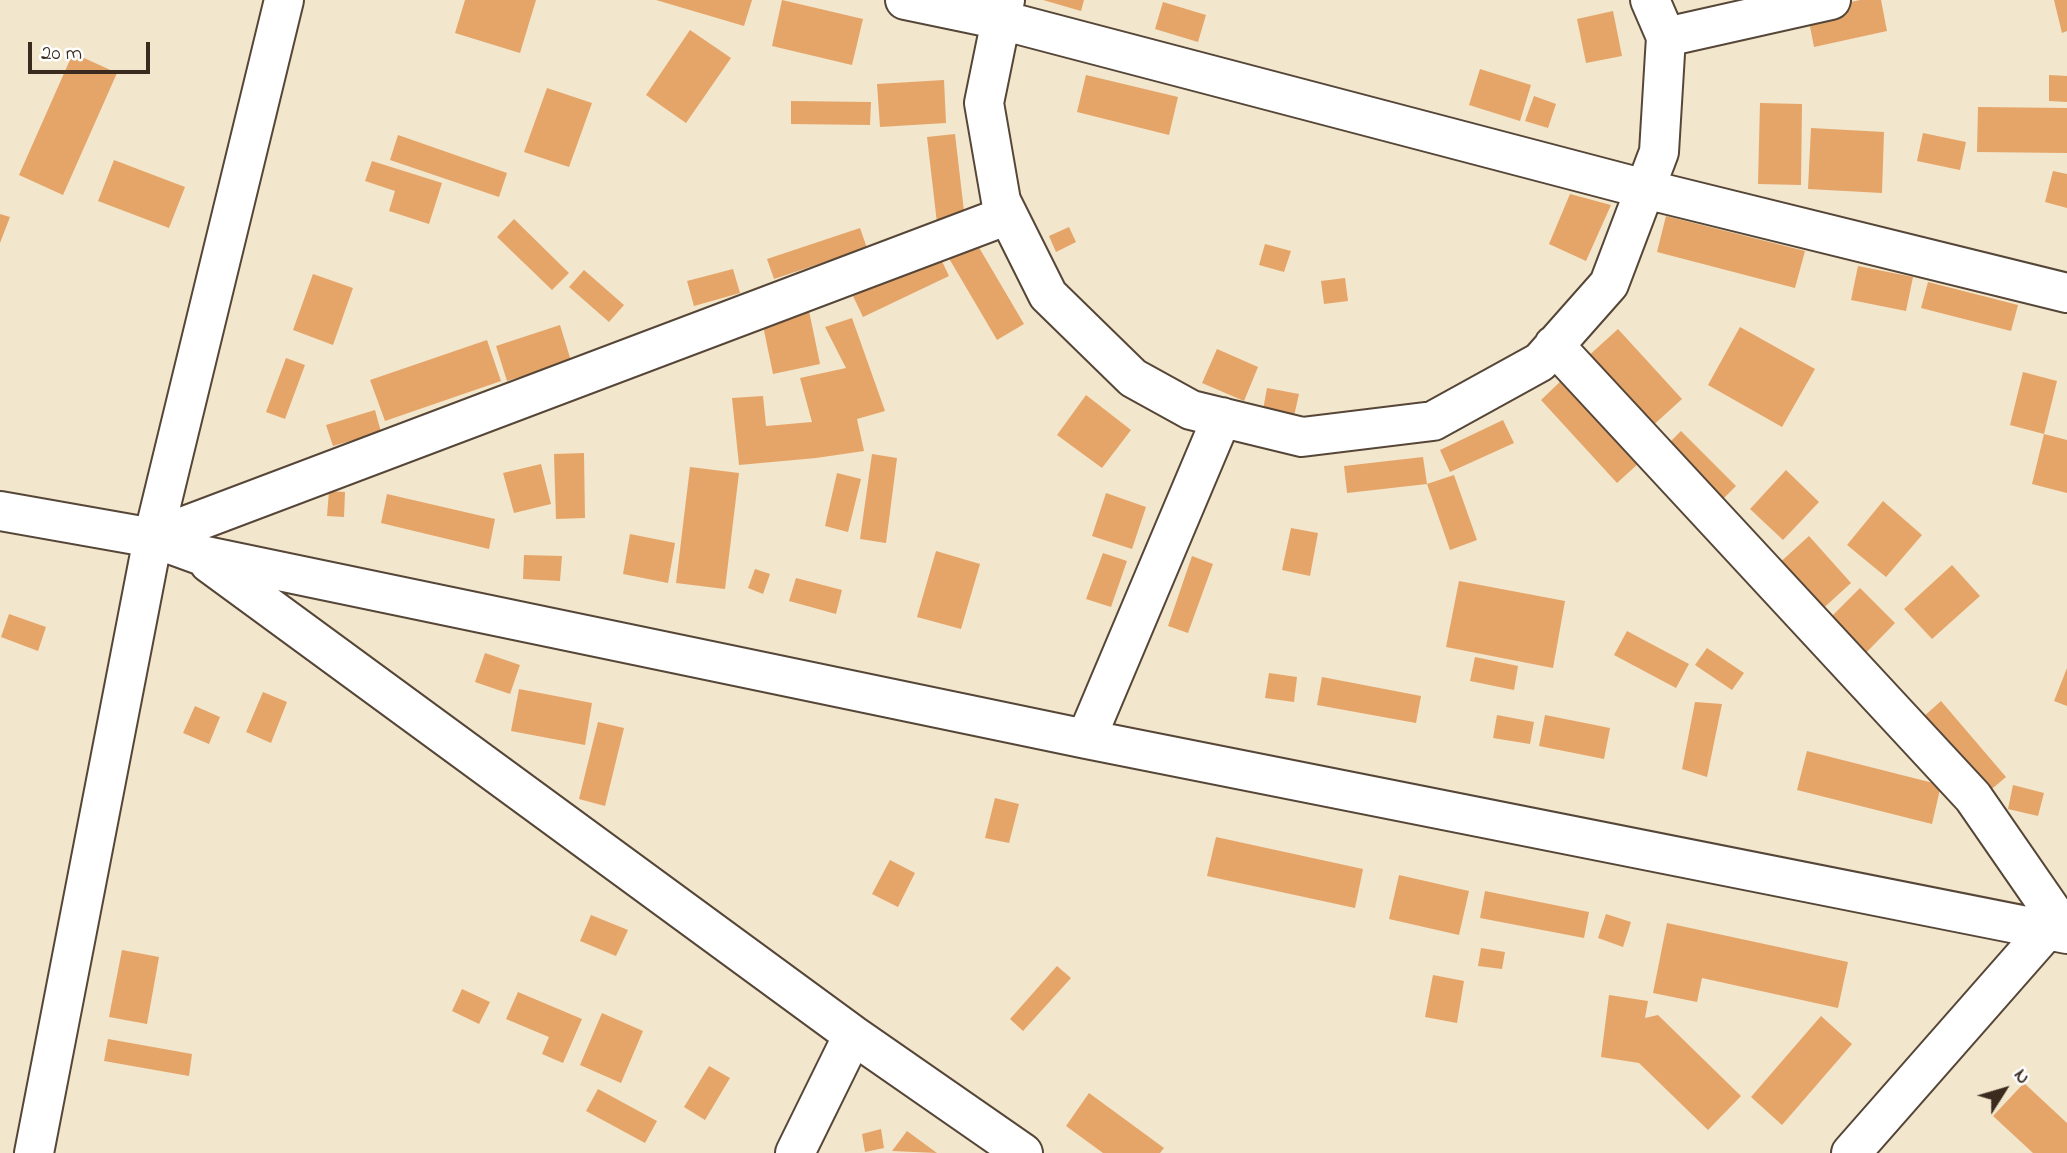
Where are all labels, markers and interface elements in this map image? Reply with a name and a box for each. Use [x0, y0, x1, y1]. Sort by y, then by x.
scale bar [32, 28, 154, 72]
text: 20 m [41, 39, 82, 69]
north arrow [1969, 1055, 2039, 1125]
text: N [2007, 1064, 2036, 1090]

